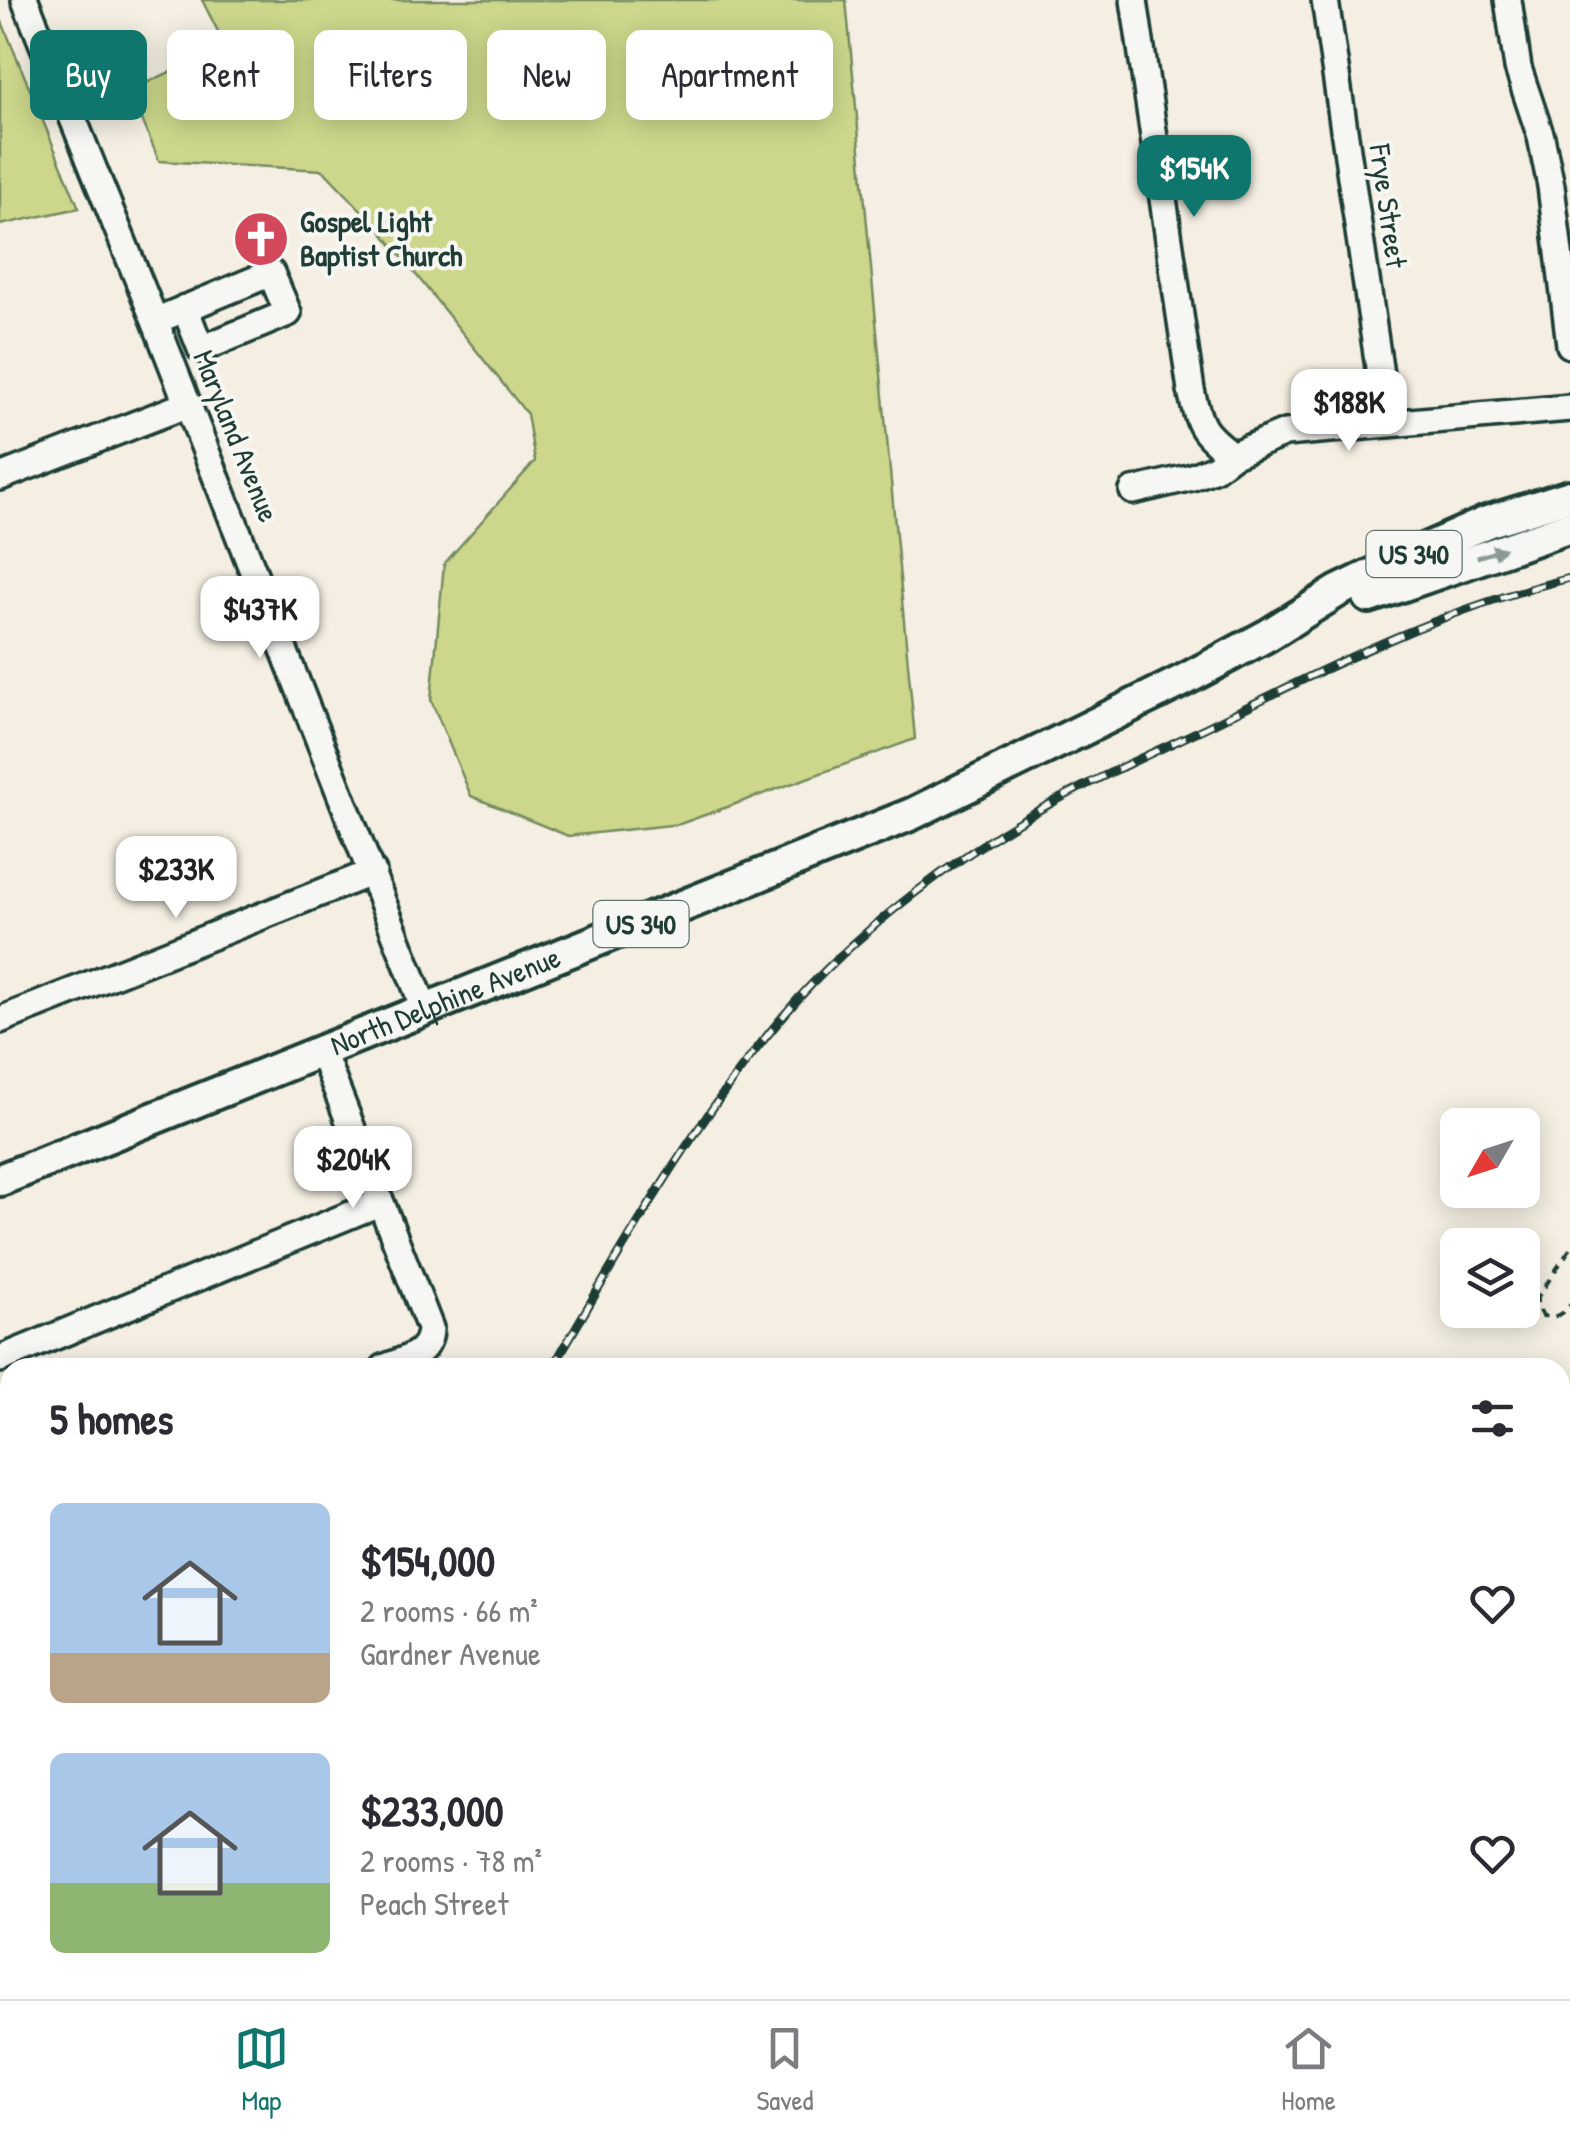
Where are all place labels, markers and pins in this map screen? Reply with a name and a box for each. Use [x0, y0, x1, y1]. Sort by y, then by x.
pin: $154K [1124, 135, 1264, 220]
place label: Gospel Light Baptist Church [300, 201, 463, 276]
church icon: Gospel Light Baptist Church [231, 209, 291, 269]
pin: $188K [1279, 369, 1419, 454]
pin: $437K [190, 576, 330, 661]
pin: $233K [106, 836, 246, 921]
pin: $204K [283, 1126, 423, 1211]

